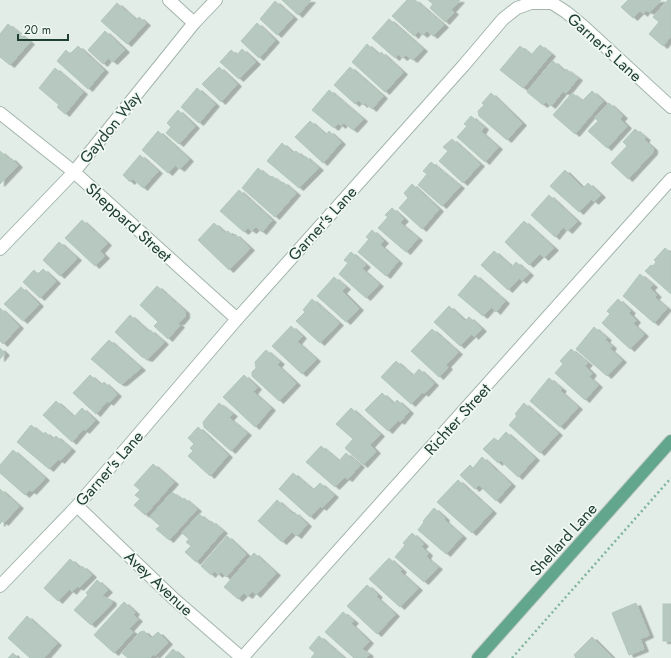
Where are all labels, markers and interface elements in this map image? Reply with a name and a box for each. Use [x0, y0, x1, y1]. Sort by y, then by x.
street label: Garner's Lane [562, 8, 647, 87]
scale bar [18, 16, 68, 42]
text: 20 m [24, 21, 51, 39]
street label: Gaydon Way [74, 86, 147, 168]
street label: Sheppard Street [80, 177, 177, 267]
street label: Garner's Lane [283, 181, 362, 266]
street label: Richter Street [419, 378, 496, 460]
street label: Garner's Lane [70, 426, 149, 511]
street label: Shellard Lane [524, 498, 603, 581]
street label: Avey Avenue [119, 546, 198, 621]

